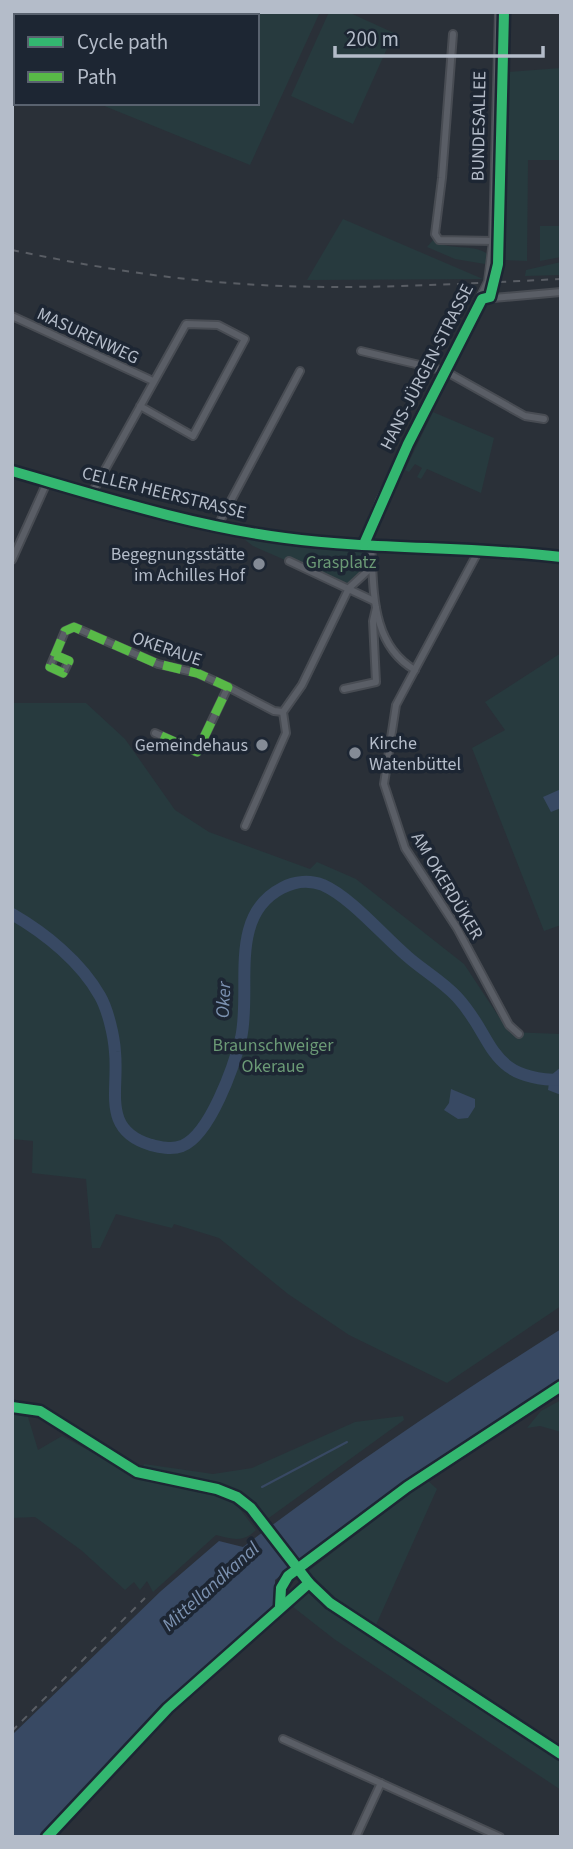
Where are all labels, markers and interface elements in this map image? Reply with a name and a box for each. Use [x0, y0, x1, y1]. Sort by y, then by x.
legend [14, 14, 259, 105]
scale bar [335, 14, 543, 58]
text: 200 m [346, 24, 399, 54]
text: Cycle path [77, 27, 168, 57]
text: Path [77, 62, 117, 92]
street label: BUNDESALLEE [466, 71, 492, 181]
street label: HANS-JÜRGEN-STRASSE [374, 280, 480, 454]
street label: MASURENWEG [33, 301, 143, 371]
street label: CELLER HEERSTRASSE [79, 460, 249, 526]
place label: Begegnungsstätte im Achilles Hof [111, 542, 246, 588]
park label: Grasplatz [306, 550, 377, 575]
marker: Begegnungsstätte im Achilles Hof [251, 556, 267, 572]
street label: OKERAUE [129, 625, 205, 673]
place label: Kirche Watenbüttel [369, 731, 461, 777]
place label: Gemeindehaus [135, 733, 248, 758]
marker: Gemeindehaus [254, 737, 270, 753]
marker: Kirche Watenbüttel [347, 745, 363, 761]
street label: AM OKERDÜKER [405, 828, 489, 944]
water label: Oker [210, 980, 239, 1019]
park label: Braunschweiger Okeraue [213, 1033, 334, 1079]
water label: Mittellandkanal [156, 1536, 266, 1638]

